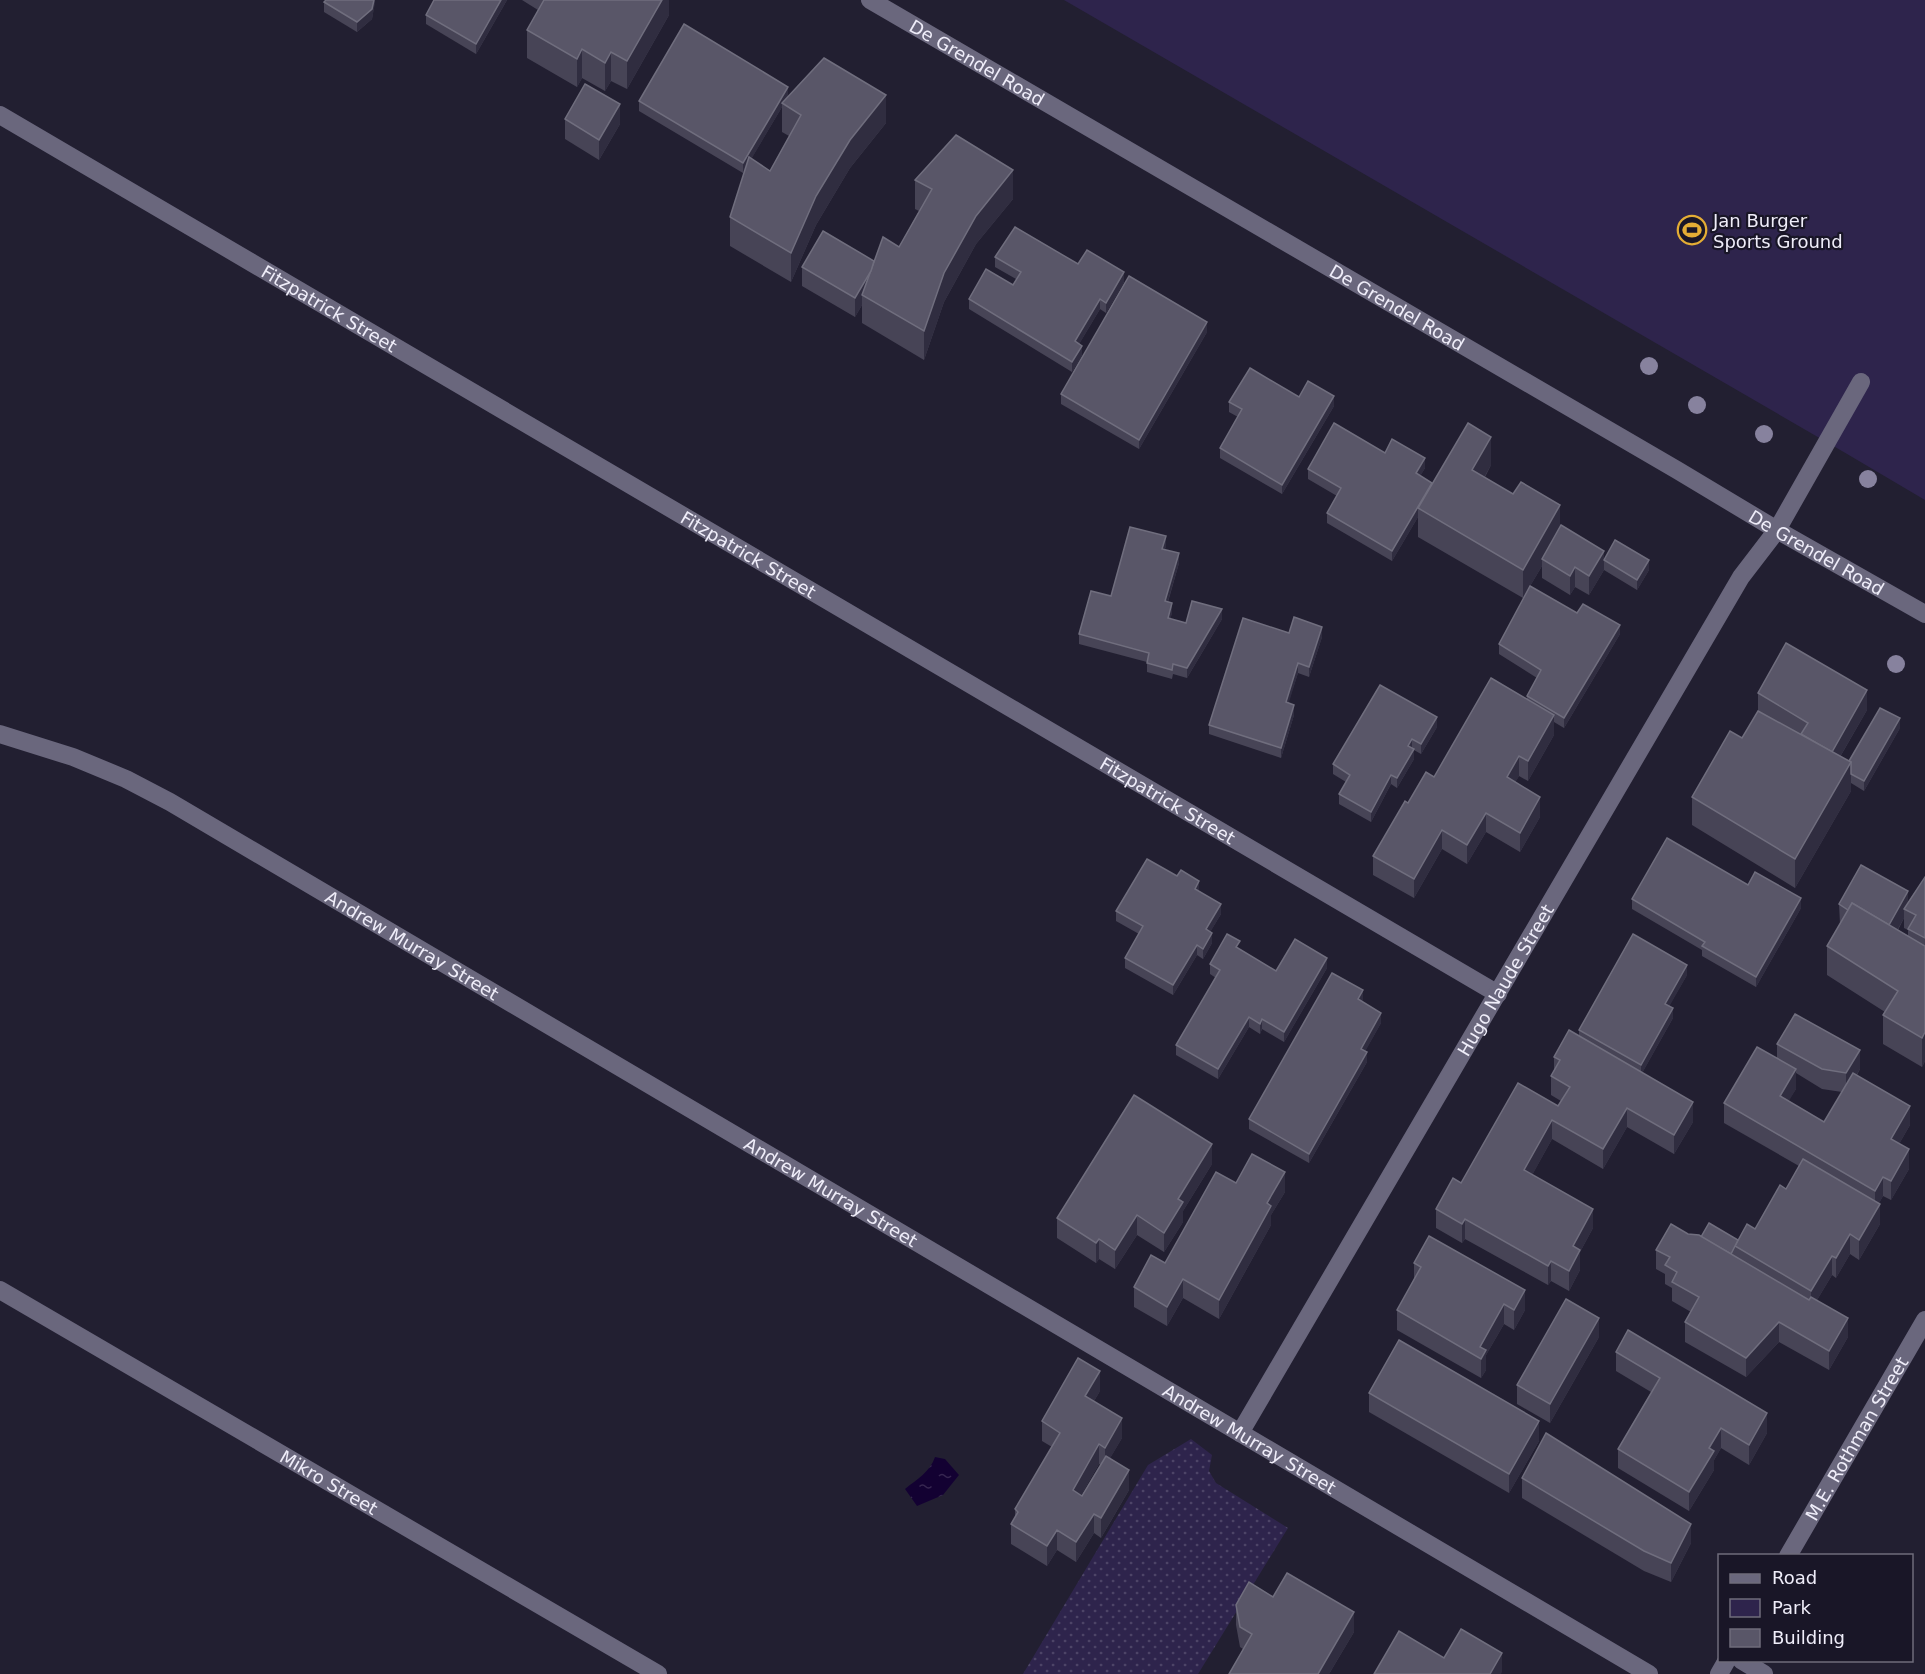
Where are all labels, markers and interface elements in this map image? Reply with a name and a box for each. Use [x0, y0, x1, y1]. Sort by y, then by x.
street label: De Grendel Road [906, 15, 1048, 110]
place label: Jan Burger Sports Ground [1712, 210, 1843, 252]
sports icon: Jan Burger Sports Ground [1676, 214, 1708, 246]
street label: Fitzpatrick Street [258, 260, 401, 356]
street label: De Grendel Road [1326, 260, 1468, 354]
street label: De Grendel Road [1745, 505, 1888, 599]
street label: Fitzpatrick Street [677, 506, 820, 602]
street label: Fitzpatrick Street [1096, 752, 1239, 848]
street label: Andrew Murray Street [322, 886, 503, 1004]
street label: Hugo Naude Street [1453, 900, 1558, 1059]
street label: Andrew Murray Street [741, 1133, 921, 1251]
street label: M.E. Rothman Street [1801, 1353, 1912, 1524]
street label: Andrew Murray Street [1159, 1379, 1340, 1498]
street label: Mikro Street [276, 1445, 382, 1519]
legend [1718, 1554, 1913, 1662]
text: Road [1772, 1567, 1817, 1588]
text: Park [1772, 1597, 1811, 1618]
text: Building [1772, 1627, 1845, 1648]

